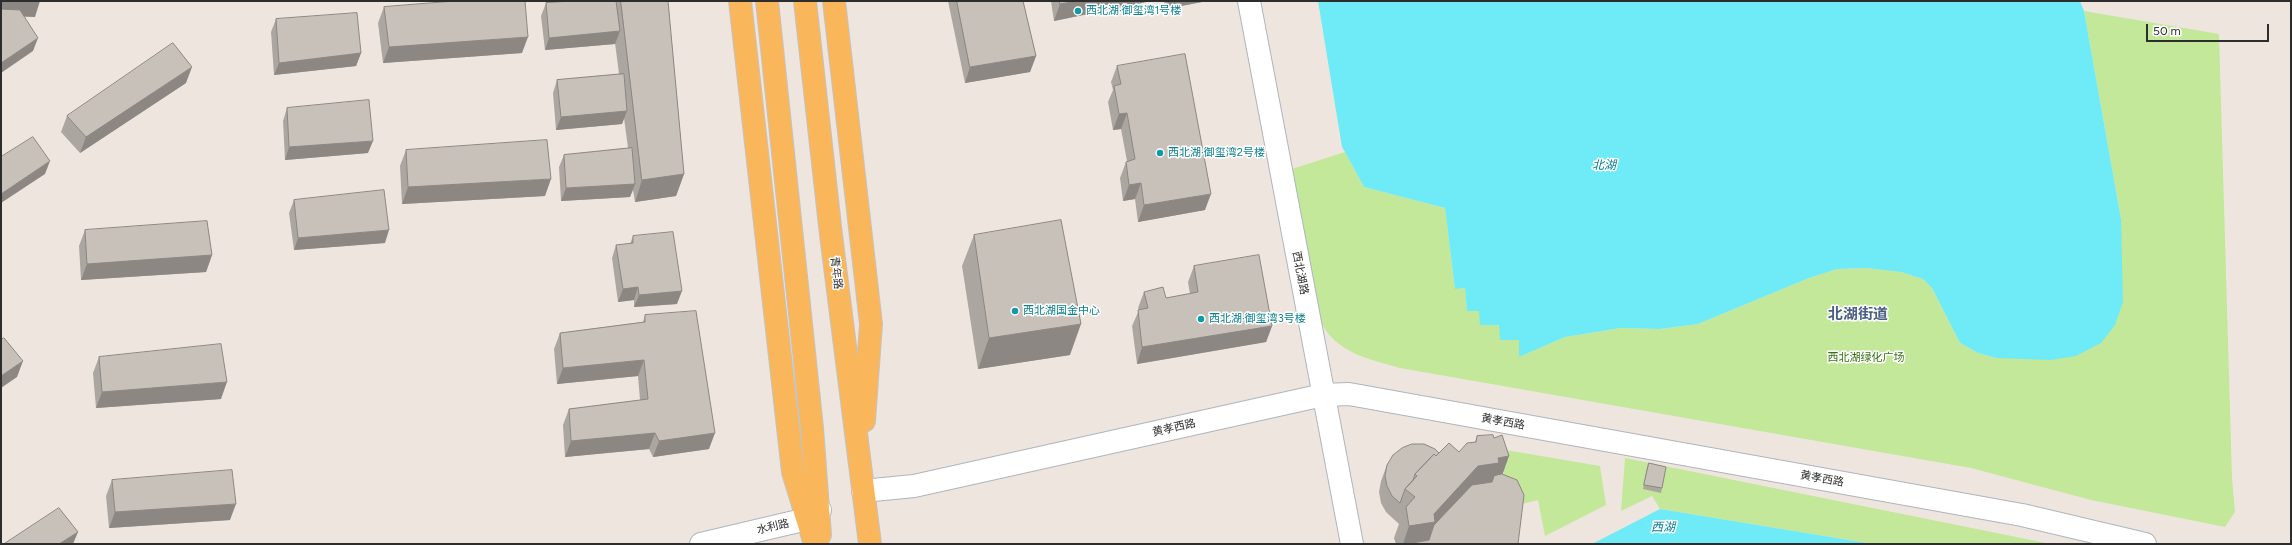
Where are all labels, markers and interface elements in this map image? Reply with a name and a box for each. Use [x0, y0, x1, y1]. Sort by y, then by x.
place label: 西北湖·御玺湾1号楼 [1086, 4, 1181, 18]
marker: 西北湖·御玺湾1号楼 [1073, 6, 1083, 16]
scale bar [2148, 16, 2271, 42]
text: 50 m [2153, 24, 2181, 38]
place label: 西北湖·御玺湾2号楼 [1168, 146, 1265, 160]
marker: 西北湖·御玺湾2号楼 [1155, 148, 1165, 158]
water label: 北湖 [1592, 158, 1616, 172]
street label: 西北湖路 [1289, 250, 1311, 296]
street label: 青年路 [827, 256, 845, 290]
place label: 西北湖国金中心 [1023, 304, 1100, 318]
marker: 西北湖国金中心 [1010, 306, 1020, 316]
district label: 北湖街道 [1828, 306, 1888, 324]
place label: 西北湖·御玺湾3号楼 [1209, 312, 1306, 326]
marker: 西北湖·御玺湾3号楼 [1196, 314, 1206, 324]
park label: 西北湖绿化广场 [1828, 351, 1904, 365]
street label: 黄孝西路 [1480, 412, 1526, 432]
street label: 黄孝西路 [1151, 417, 1197, 439]
street label: 黄孝西路 [1799, 469, 1845, 489]
street label: 水利路 [755, 517, 791, 537]
water label: 西湖 [1651, 520, 1675, 534]

